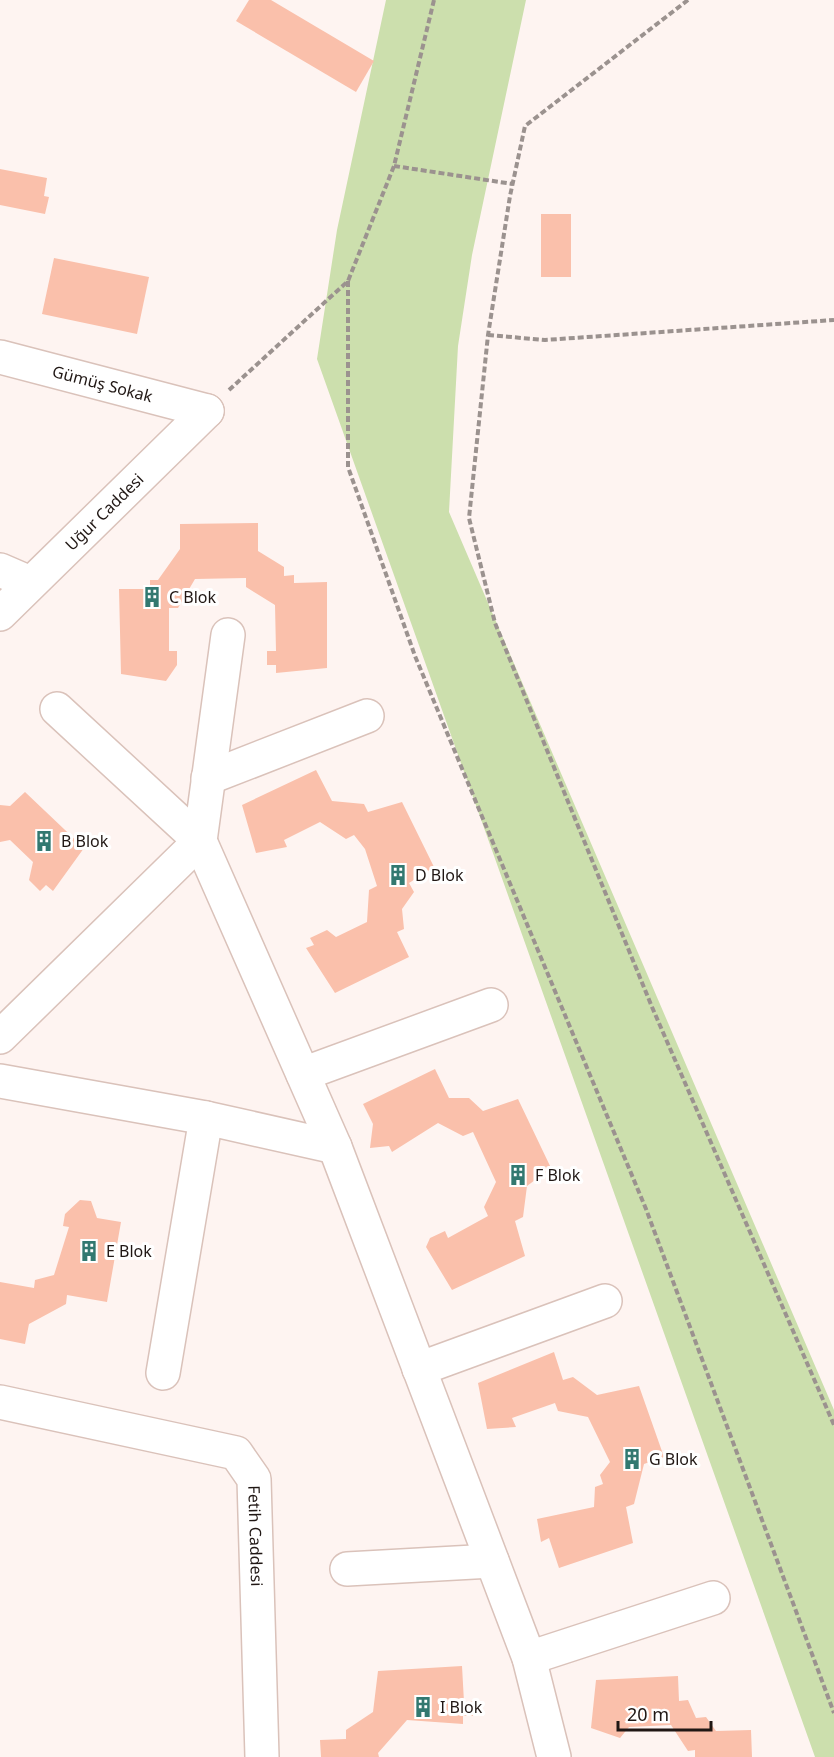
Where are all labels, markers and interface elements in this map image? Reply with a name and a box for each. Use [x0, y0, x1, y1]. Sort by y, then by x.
street label: Gümüş Sokak [50, 360, 156, 407]
street label: Uğur Caddesi [60, 468, 148, 555]
building icon: C Blok [140, 585, 164, 609]
place label: C Blok [169, 586, 216, 608]
building icon: B Blok [32, 829, 56, 853]
place label: B Blok [61, 830, 109, 852]
building icon: D Blok [386, 863, 410, 887]
place label: D Blok [415, 864, 464, 886]
building icon: F Blok [506, 1163, 530, 1187]
place label: F Blok [535, 1164, 581, 1186]
building icon: E Blok [77, 1239, 101, 1263]
place label: E Blok [106, 1240, 152, 1262]
building icon: G Blok [620, 1447, 644, 1471]
place label: G Blok [649, 1448, 698, 1470]
street label: Fetih Caddesi [243, 1485, 268, 1587]
scale bar [618, 1694, 711, 1732]
building icon: I Blok [411, 1695, 435, 1719]
place label: I Blok [440, 1696, 483, 1718]
text: 20 m [627, 1702, 669, 1726]

